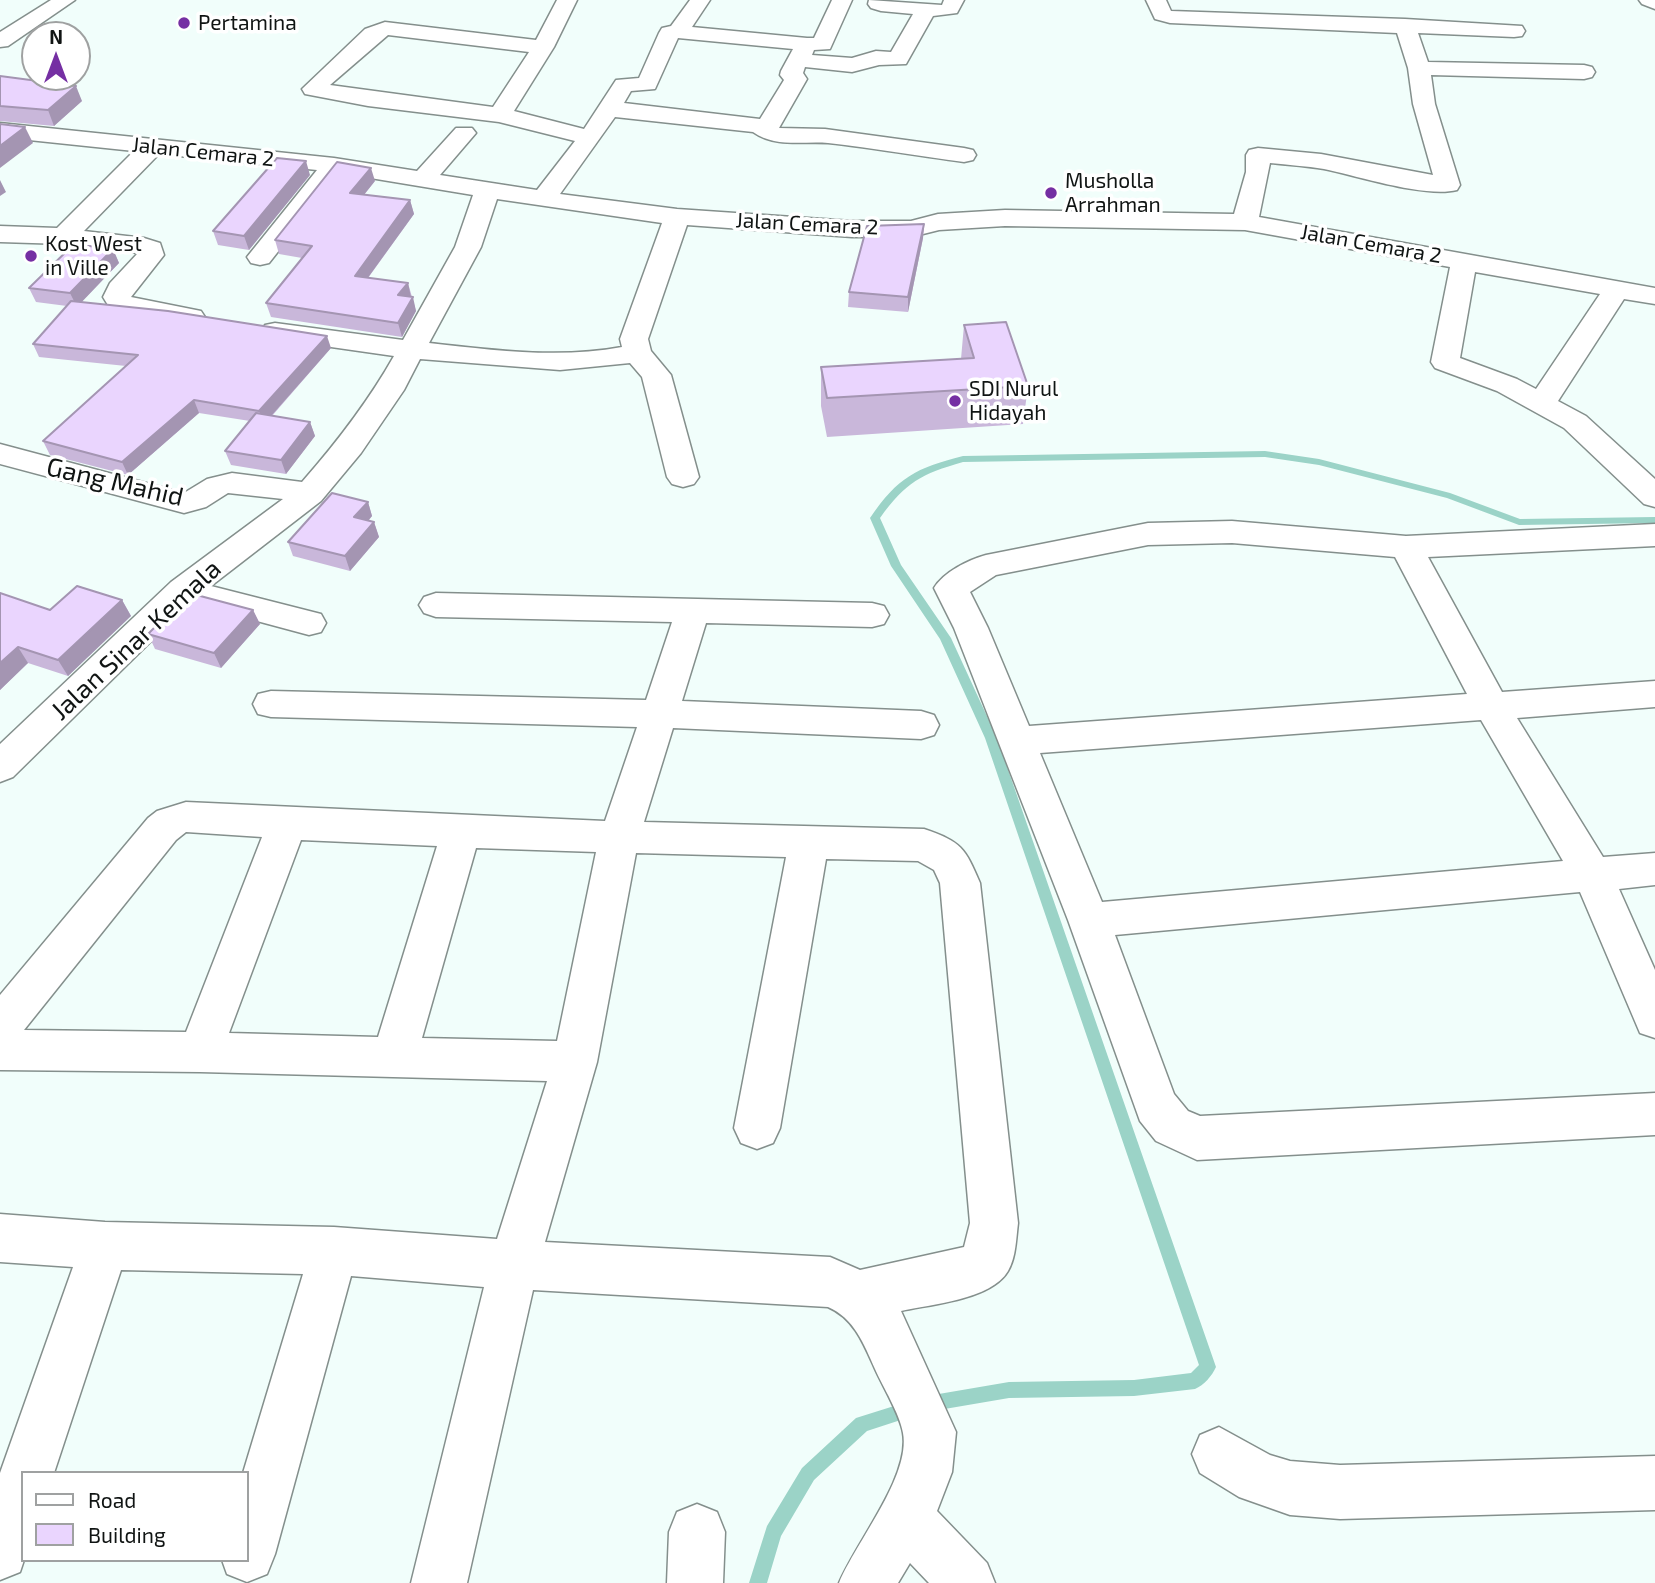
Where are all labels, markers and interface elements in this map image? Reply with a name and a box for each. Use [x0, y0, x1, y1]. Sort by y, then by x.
place label: Pertamina [198, 10, 297, 36]
marker: Pertamina [176, 15, 192, 31]
north arrow [21, 21, 91, 91]
text: N [49, 25, 63, 48]
street label: Jalan Cemara 2 [131, 132, 275, 172]
place label: Musholla Arrahman [1065, 168, 1161, 218]
marker: Musholla Arrahman [1043, 185, 1059, 201]
street label: Jalan Cemara 2 [735, 208, 879, 240]
street label: Jalan Cemara 2 [1298, 219, 1444, 269]
place label: Kost West in Ville [45, 231, 142, 281]
marker: Kost West in Ville [23, 248, 39, 264]
place label: SDI Nurul Hidayah [969, 376, 1058, 426]
marker: SDI Nurul Hidayah [947, 393, 963, 409]
street label: Gang Mahid [44, 451, 186, 513]
street label: Jalan Sinar Kemala [45, 553, 227, 727]
legend [21, 1471, 248, 1562]
text: Road [88, 1487, 136, 1512]
text: Building [88, 1522, 166, 1547]

